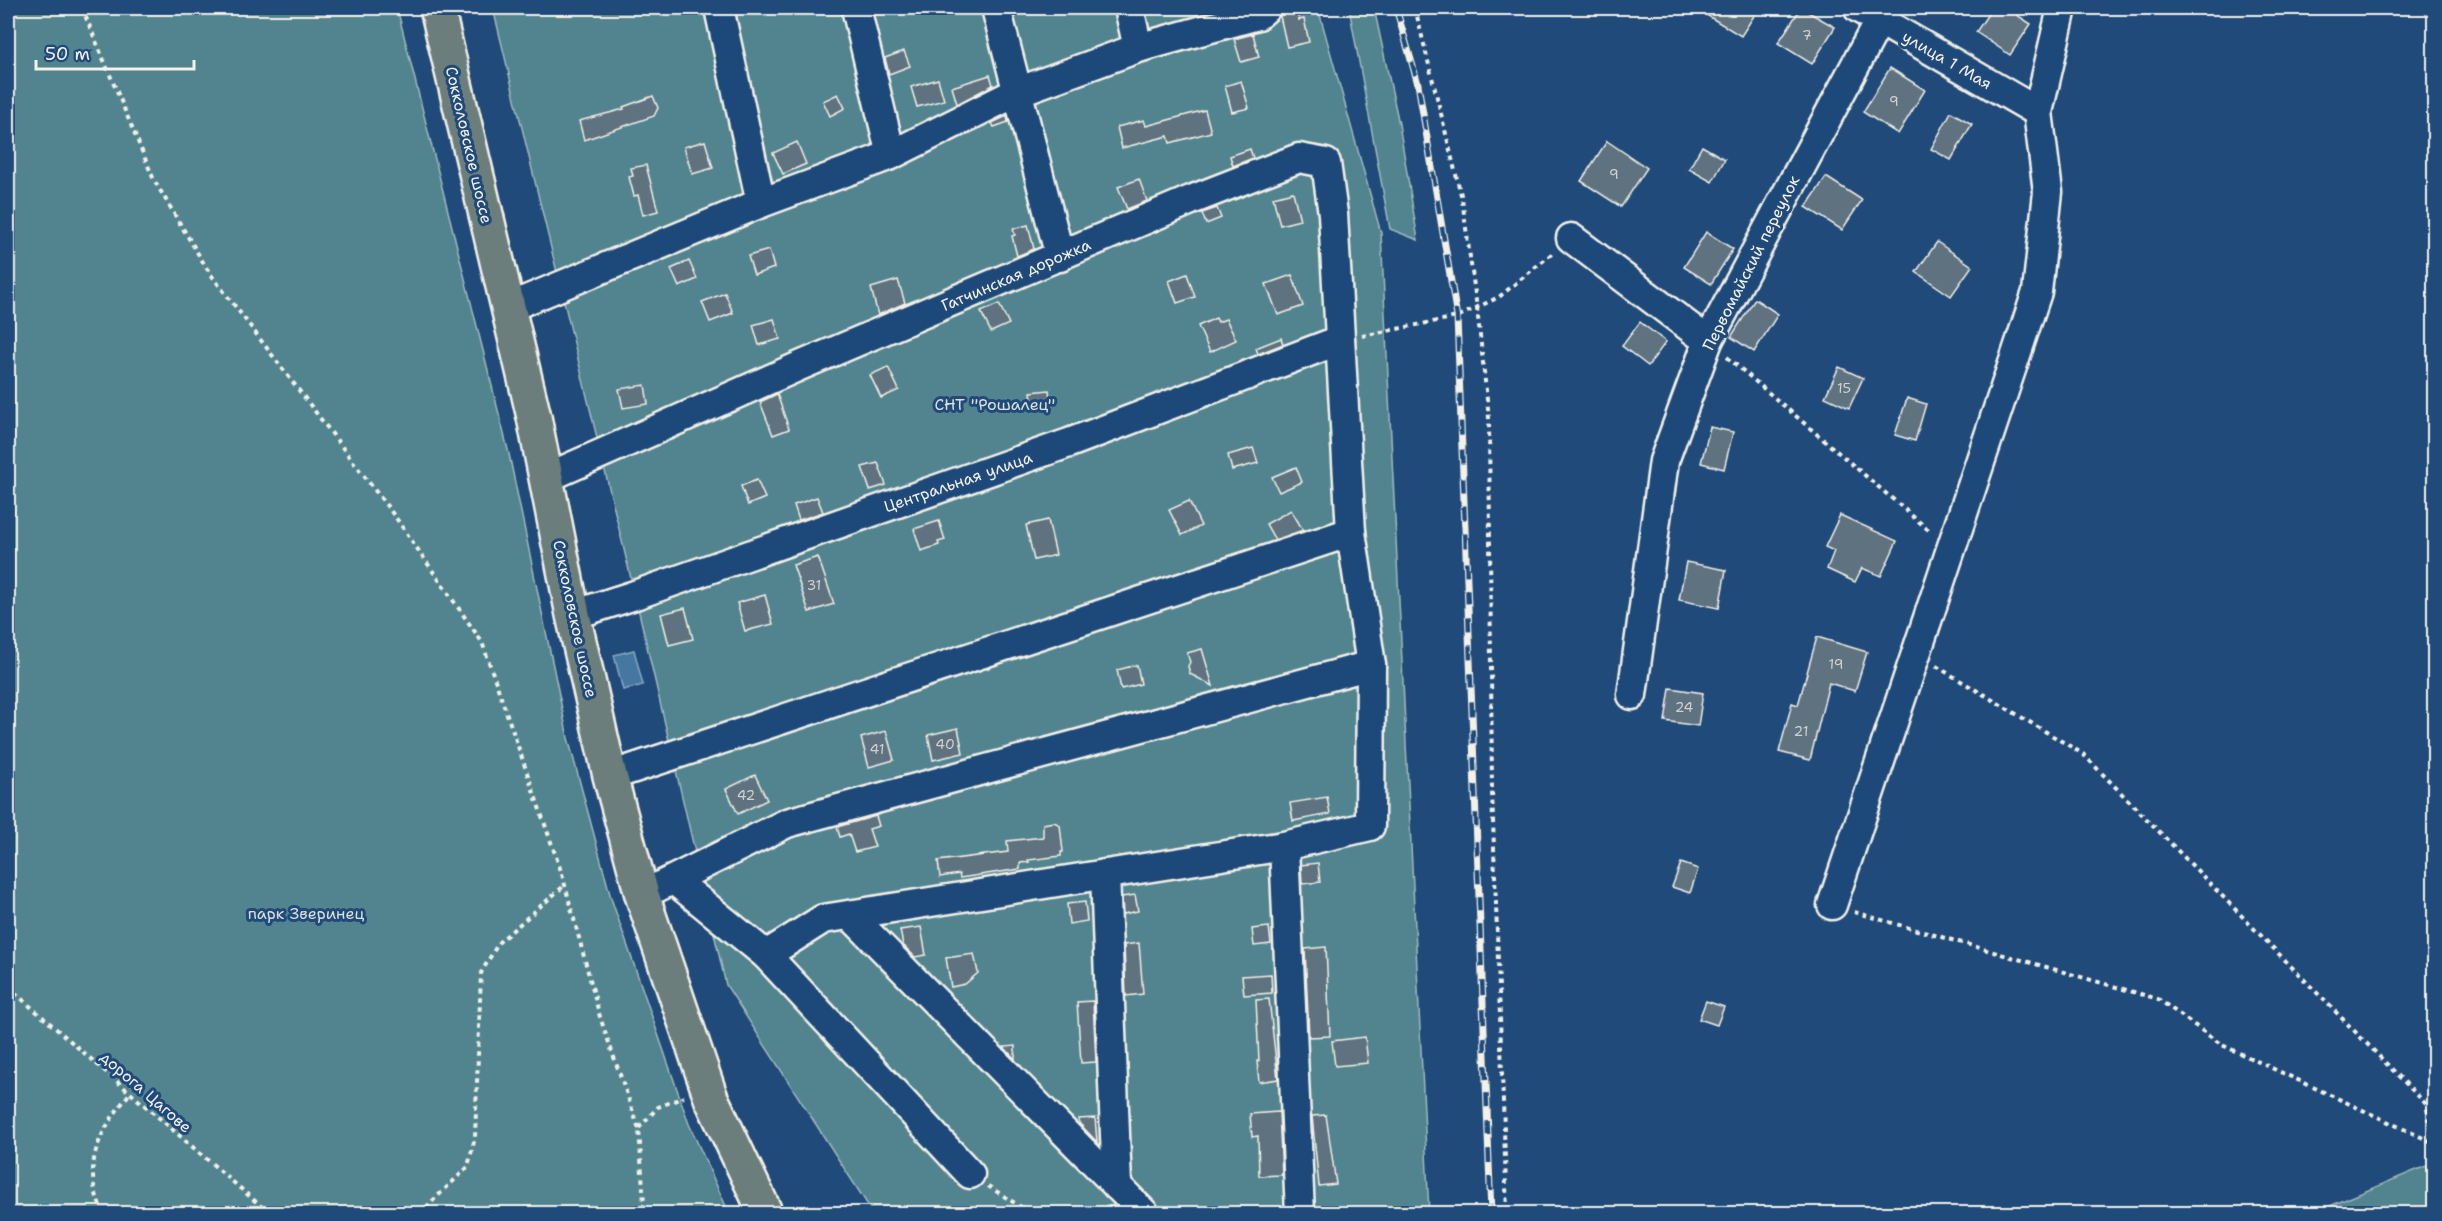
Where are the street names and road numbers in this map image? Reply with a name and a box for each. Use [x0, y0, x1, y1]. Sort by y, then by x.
street label: улица 1 Мая [1898, 26, 1996, 94]
street label: Сокколовское шоссе [441, 64, 497, 226]
street label: Первомайский переулок [1698, 171, 1805, 354]
street label: Гатчинская дорожка [938, 234, 1094, 316]
street label: Центральная улица [881, 447, 1035, 517]
street label: Сокколовское шоссе [548, 538, 602, 700]
street label: дорога Цагове [96, 1047, 196, 1137]

